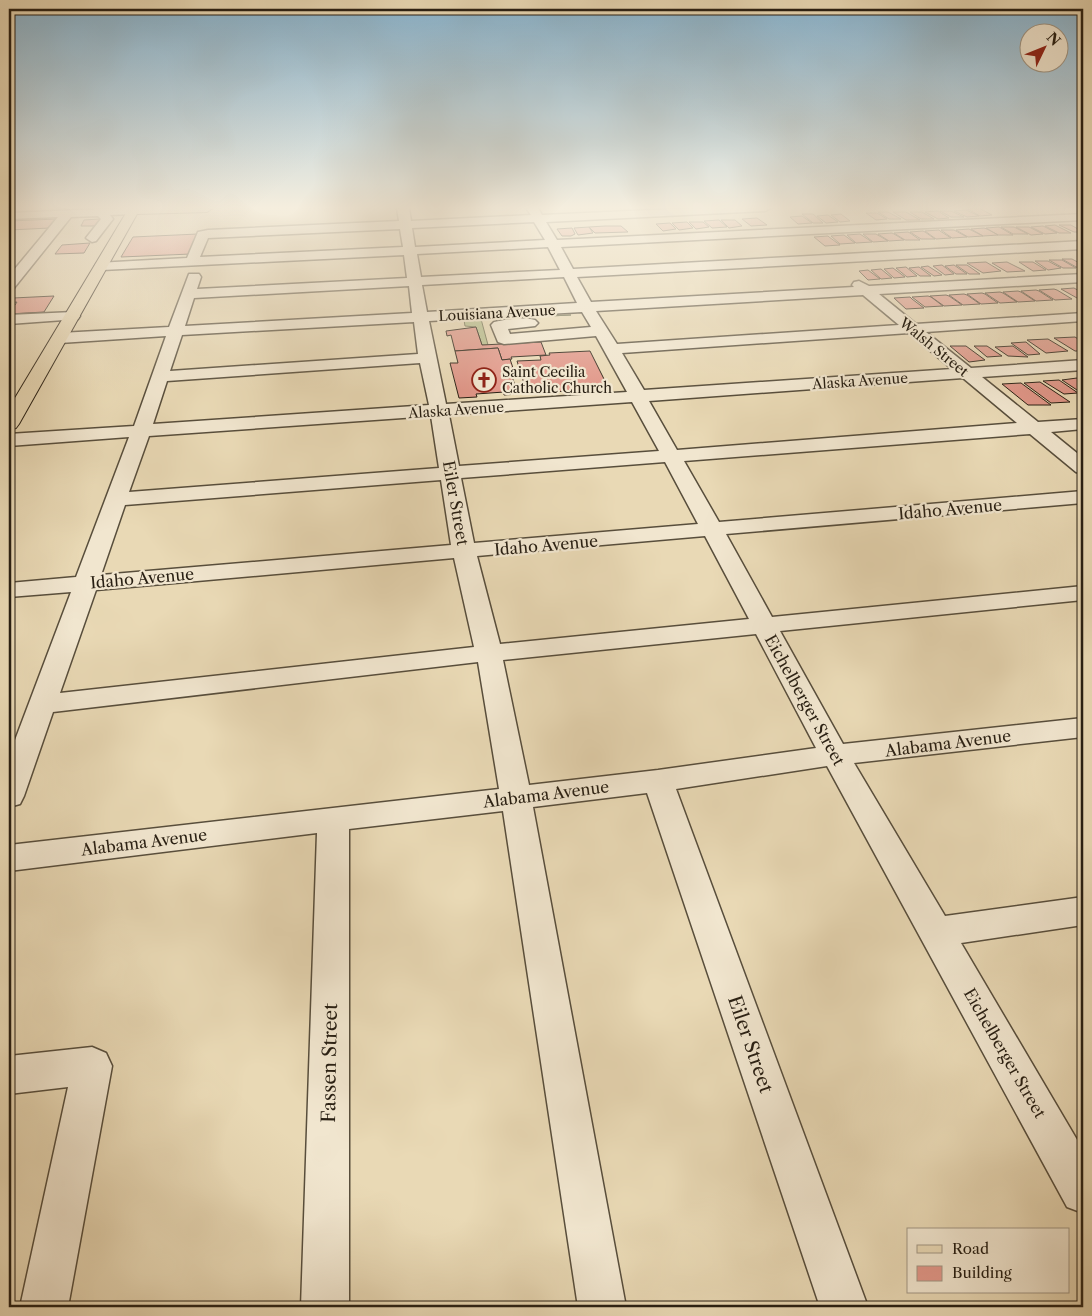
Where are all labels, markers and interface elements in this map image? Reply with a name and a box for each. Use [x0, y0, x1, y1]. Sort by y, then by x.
north arrow [1020, 22, 1070, 72]
text: N [1043, 29, 1064, 50]
street label: Louisiana Avenue [438, 301, 556, 325]
street label: Walsh Street [895, 313, 972, 380]
place label: Saint Cecilia Catholic Church [502, 363, 612, 397]
church icon: Saint Cecilia Catholic Church [471, 367, 497, 393]
street label: Alaska Avenue [811, 369, 909, 393]
street label: Alaska Avenue [407, 398, 505, 422]
street label: Eiler Street [439, 459, 473, 547]
street label: Idaho Avenue [897, 494, 1003, 524]
street label: Idaho Avenue [493, 530, 599, 560]
street label: Idaho Avenue [89, 563, 195, 593]
street label: Eichelberger Street [761, 631, 849, 769]
street label: Alabama Avenue [883, 725, 1012, 761]
street label: Alabama Avenue [481, 776, 610, 812]
street label: Alabama Avenue [79, 824, 208, 860]
street label: Eichelberger Street [960, 984, 1050, 1122]
street label: Eiler Street [723, 992, 778, 1096]
street label: Fassen Street [317, 1003, 342, 1123]
legend [907, 1228, 1070, 1294]
text: Road [952, 1239, 989, 1258]
text: Building [952, 1263, 1012, 1282]

